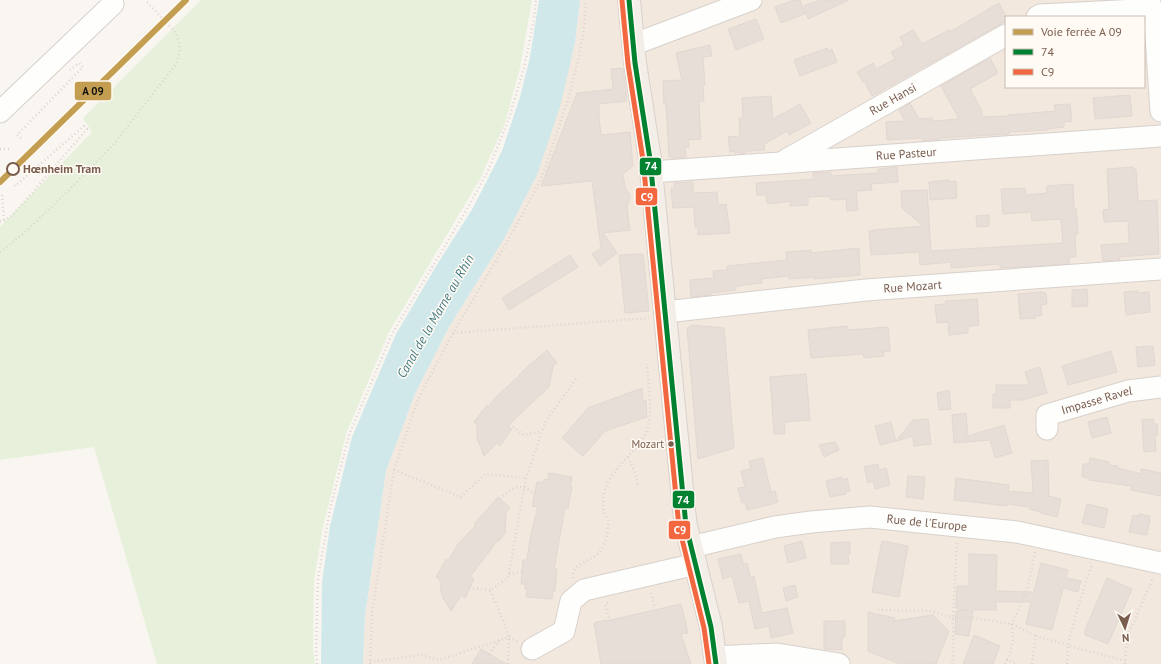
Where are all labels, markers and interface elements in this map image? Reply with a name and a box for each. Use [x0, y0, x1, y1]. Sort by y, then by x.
legend [1005, 16, 1145, 88]
text: Voie ferrée A 09 [1040, 24, 1122, 39]
text: 74 [1041, 44, 1055, 59]
text: C9 [1041, 64, 1054, 79]
street label: Rue Hansi [867, 80, 919, 118]
line badge: A 09 [74, 81, 112, 101]
text: A 09 [82, 84, 104, 98]
street label: Rue Pasteur [876, 144, 937, 163]
line badge: 74 [639, 157, 662, 176]
text: 74 [645, 159, 658, 173]
place label: Hœnheim Tram [23, 161, 101, 176]
marker: Hœnheim Tram [6, 162, 20, 176]
line badge: C9 [635, 187, 658, 206]
text: C9 [641, 190, 653, 204]
water label: Canal de la Marne au Rhin [393, 251, 478, 381]
street label: Rue Mozart [883, 277, 942, 296]
street label: Impasse Ravel [1059, 382, 1134, 417]
place label: Mozart [631, 437, 664, 451]
marker: Mozart [666, 439, 676, 449]
line badge: 74 [672, 490, 695, 509]
text: 74 [677, 493, 690, 507]
street label: Rue de l'Europe [886, 511, 968, 534]
line badge: C9 [668, 520, 691, 540]
text: C9 [674, 523, 686, 537]
north arrow [1105, 608, 1145, 648]
text: N [1122, 631, 1130, 645]

